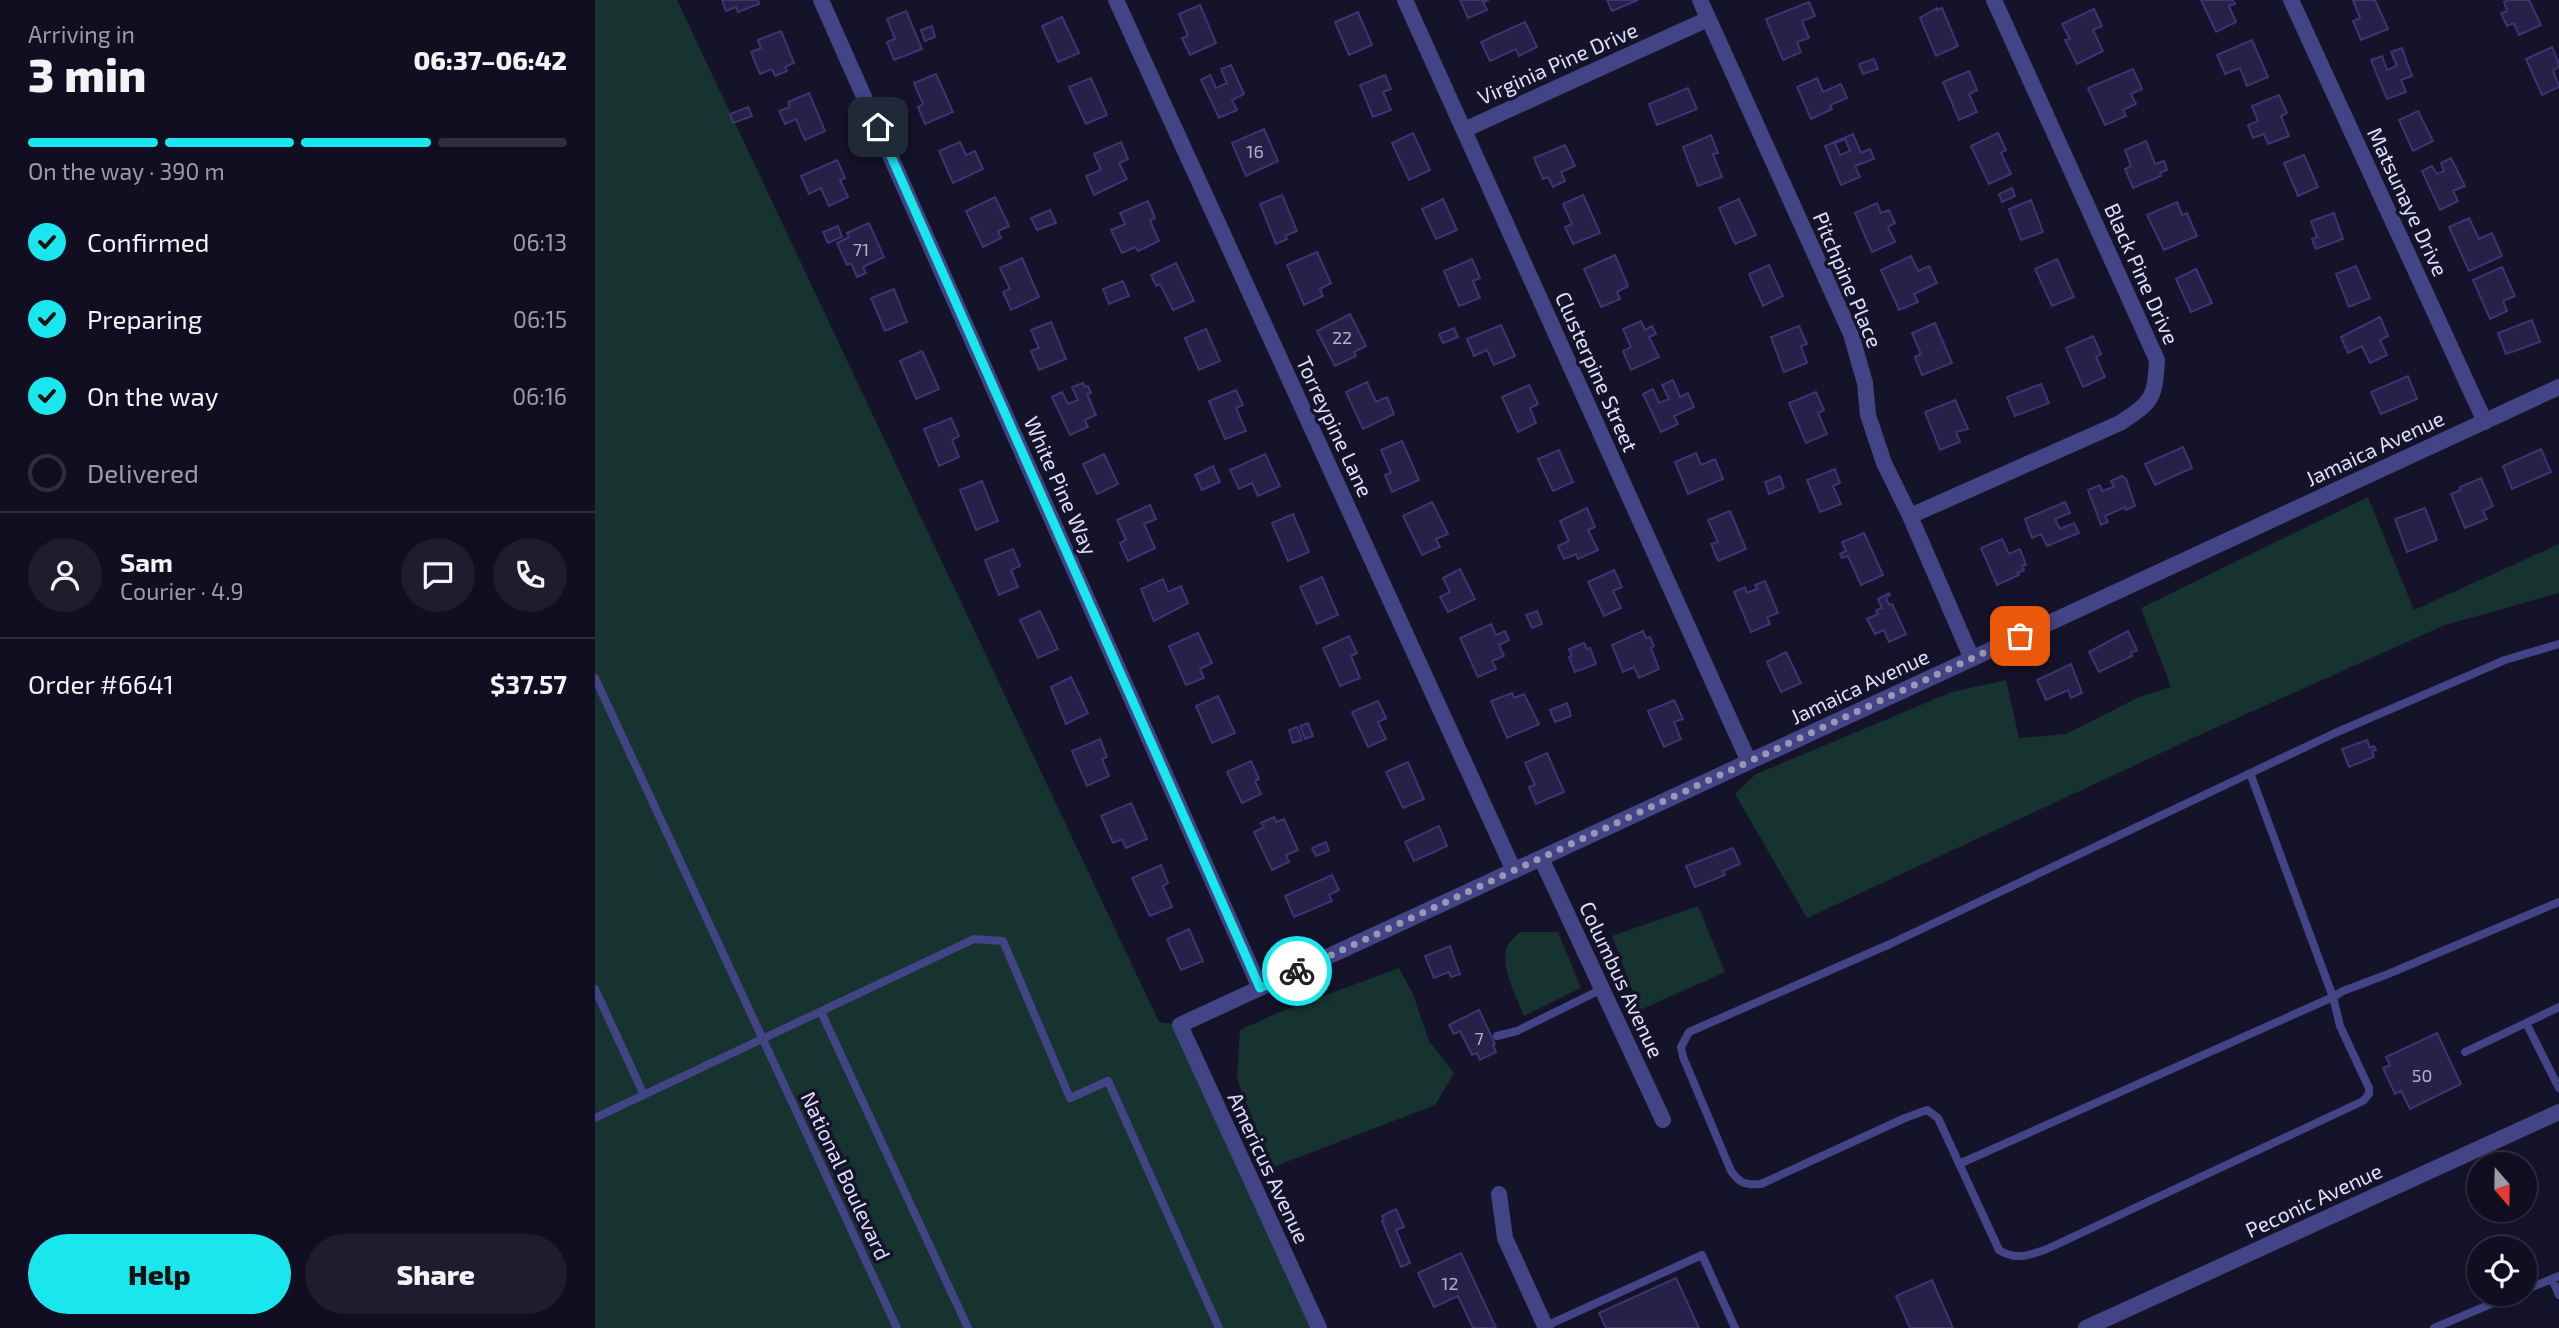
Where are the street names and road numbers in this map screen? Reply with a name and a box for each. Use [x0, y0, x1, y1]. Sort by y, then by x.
street label: Virginia Pine Drive [1474, 16, 1641, 109]
street label: Matsunaye Drive [2363, 123, 2454, 280]
street label: Black Pine Drive [2100, 199, 2185, 348]
street label: Pitchpine Place [1809, 208, 1888, 351]
street label: Clusterpine Street [1551, 288, 1644, 455]
street label: Torreypine Lane [1292, 352, 1379, 501]
street label: Jamaica Avenue [2301, 405, 2448, 491]
street label: White Pine Way [1020, 412, 1103, 559]
street label: Jamaica Avenue [1786, 643, 1933, 729]
street label: Columbus Avenue [1575, 897, 1670, 1062]
street label: National Boulevard [796, 1087, 896, 1263]
street label: Americus Avenue [1223, 1088, 1315, 1247]
street label: Peconic Avenue [2241, 1157, 2386, 1242]

